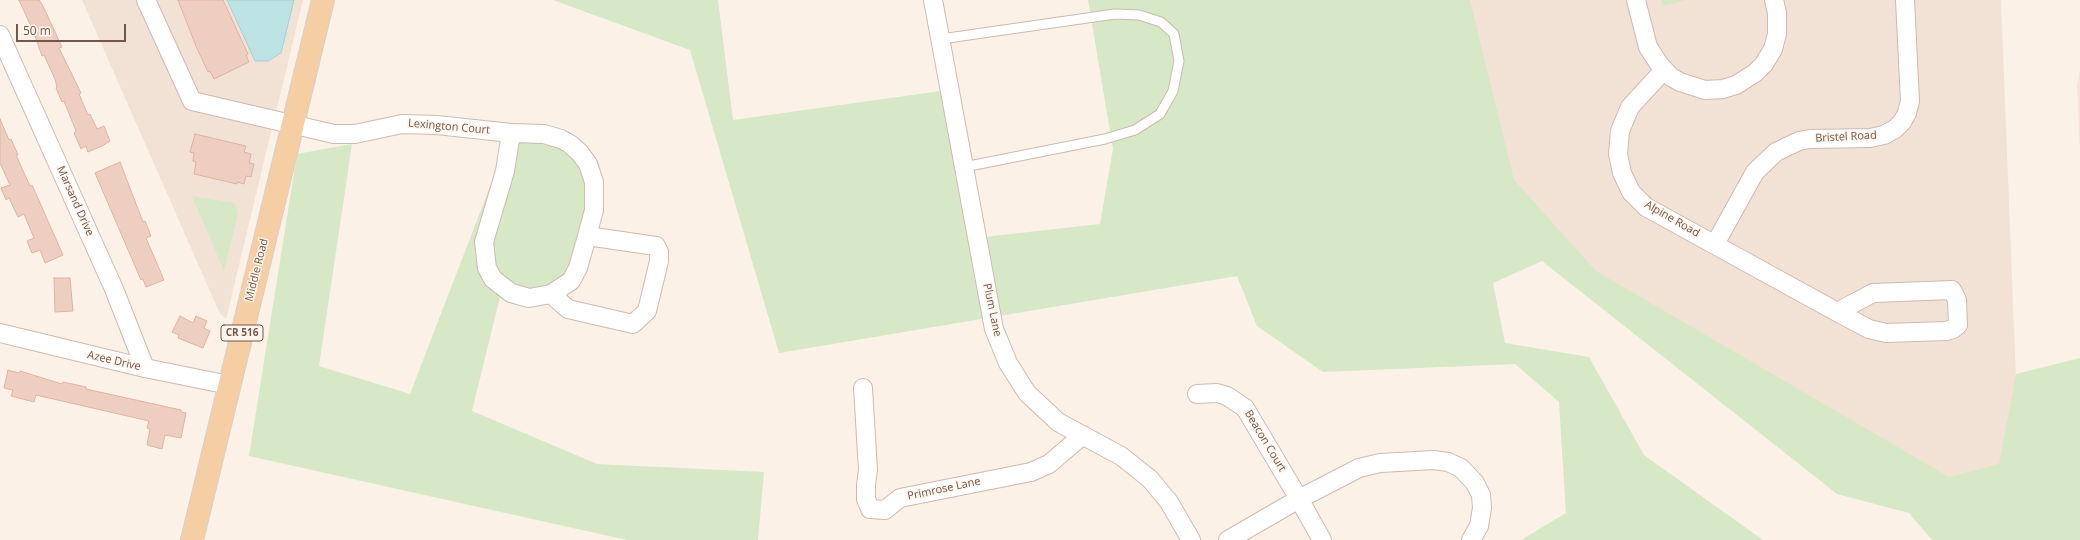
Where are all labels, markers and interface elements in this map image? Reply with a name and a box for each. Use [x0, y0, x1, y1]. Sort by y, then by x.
scale bar [18, 16, 128, 42]
text: 50 m [23, 22, 51, 39]
street label: Lexington Court [408, 117, 490, 137]
street label: Bristel Road [1815, 129, 1877, 145]
street label: Marsand Drive [54, 164, 96, 238]
street label: Alpine Road [1642, 198, 1702, 240]
street label: Middle Road [243, 237, 271, 303]
street label: Plum Lane [980, 282, 1004, 338]
road number: CR 516 [221, 325, 263, 341]
street label: Azee Drive [86, 348, 142, 374]
street label: Beacon Court [1241, 408, 1289, 474]
street label: Primrose Lane [906, 475, 982, 503]

